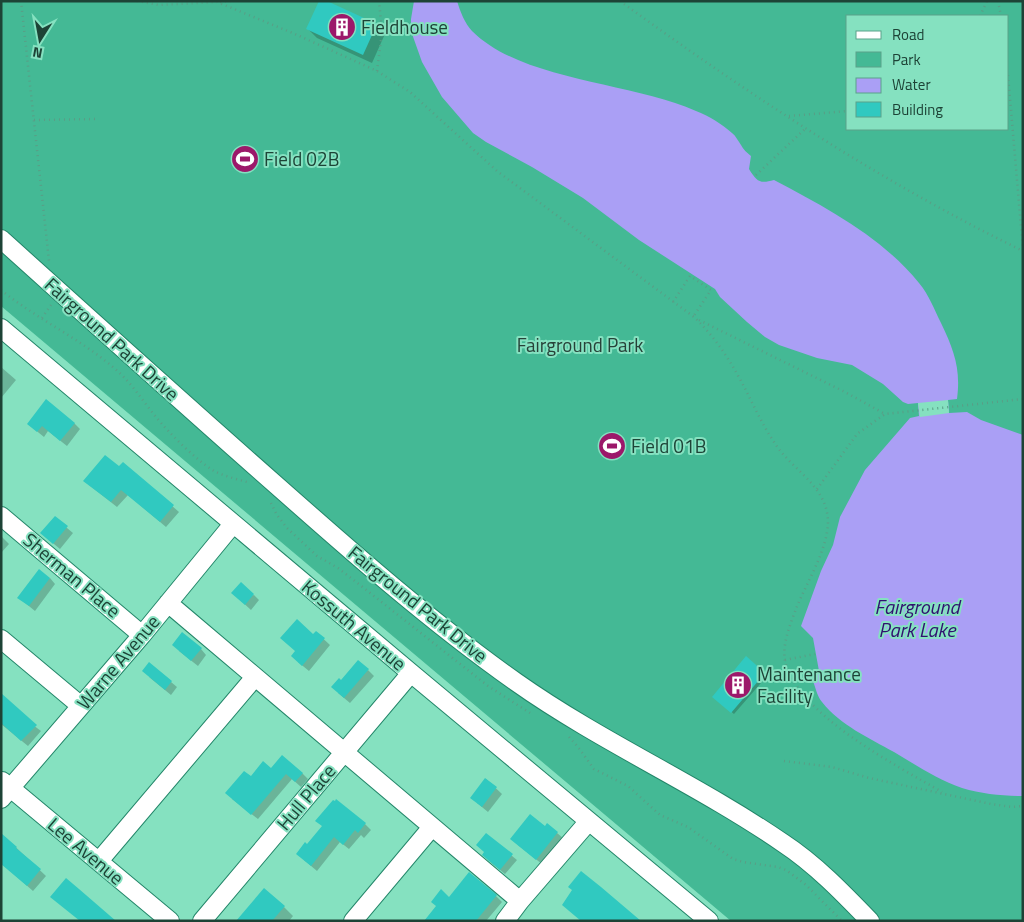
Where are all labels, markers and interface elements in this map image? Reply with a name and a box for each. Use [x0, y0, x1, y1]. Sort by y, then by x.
building icon: Fieldhouse [327, 12, 357, 42]
place label: Fieldhouse [361, 12, 448, 41]
north arrow [15, 15, 65, 65]
legend [846, 15, 1009, 130]
text: Road [892, 23, 924, 46]
text: N [31, 42, 44, 64]
text: Park [892, 48, 921, 71]
text: Water [892, 73, 931, 96]
text: Building [892, 98, 943, 121]
sports icon: Field 02B [230, 144, 260, 174]
place label: Field 02B [264, 144, 339, 173]
street label: Fairground Park Drive [39, 270, 186, 407]
park label: Fairground Park [517, 330, 643, 359]
sports icon: Field 01B [597, 431, 627, 461]
place label: Field 01B [631, 431, 706, 460]
street label: Sherman Place [17, 525, 127, 624]
street label: Fairground Park Drive [342, 538, 494, 669]
street label: Kossuth Avenue [296, 572, 413, 677]
water label: Fairground Park Lake [875, 591, 961, 645]
street label: Warne Avenue [69, 608, 166, 715]
place label: Maintenance Facility [757, 659, 861, 710]
building icon: Maintenance Facility [723, 670, 753, 700]
street label: Hull Place [269, 757, 342, 836]
street label: Lee Avenue [42, 810, 131, 891]

